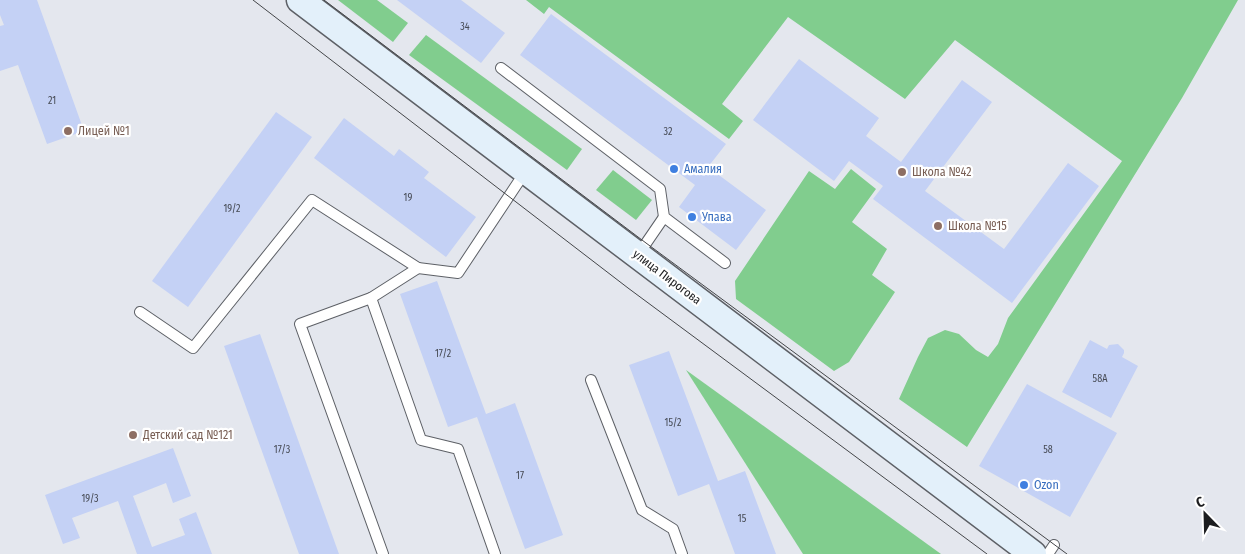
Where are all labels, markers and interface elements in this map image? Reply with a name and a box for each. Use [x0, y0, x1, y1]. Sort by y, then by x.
house number: 34 [460, 21, 470, 33]
house number: 21 [48, 95, 56, 107]
place label: Лицей №1 [78, 124, 130, 138]
marker: Лицей №1 [62, 125, 74, 137]
house number: 32 [664, 126, 673, 138]
place label: Амалия [684, 162, 722, 176]
marker: Амалия [668, 163, 680, 175]
place label: Школа №42 [912, 165, 972, 179]
marker: Школа №42 [896, 166, 908, 178]
house number: 19 [404, 192, 413, 204]
house number: 19/2 [223, 203, 241, 215]
place label: Упава [701, 210, 732, 224]
marker: Упава [686, 211, 698, 223]
place label: Школа №15 [948, 219, 1007, 233]
marker: Школа №15 [932, 220, 944, 232]
street label: улица Пирогова [630, 247, 704, 307]
house number: 17/2 [435, 348, 452, 360]
house number: 58А [1093, 373, 1108, 385]
house number: 15/2 [665, 417, 682, 429]
place label: Детский сад №121 [142, 428, 233, 442]
marker: Детский сад №121 [127, 429, 139, 441]
house number: 17/3 [274, 444, 291, 456]
house number: 58 [1043, 444, 1053, 456]
house number: 17 [516, 470, 524, 482]
place label: Ozon [1034, 478, 1059, 492]
marker: Ozon [1018, 479, 1030, 491]
north arrow [1180, 489, 1230, 539]
house number: 19/3 [81, 493, 99, 505]
text: С [1193, 493, 1207, 512]
house number: 15 [738, 513, 747, 525]

